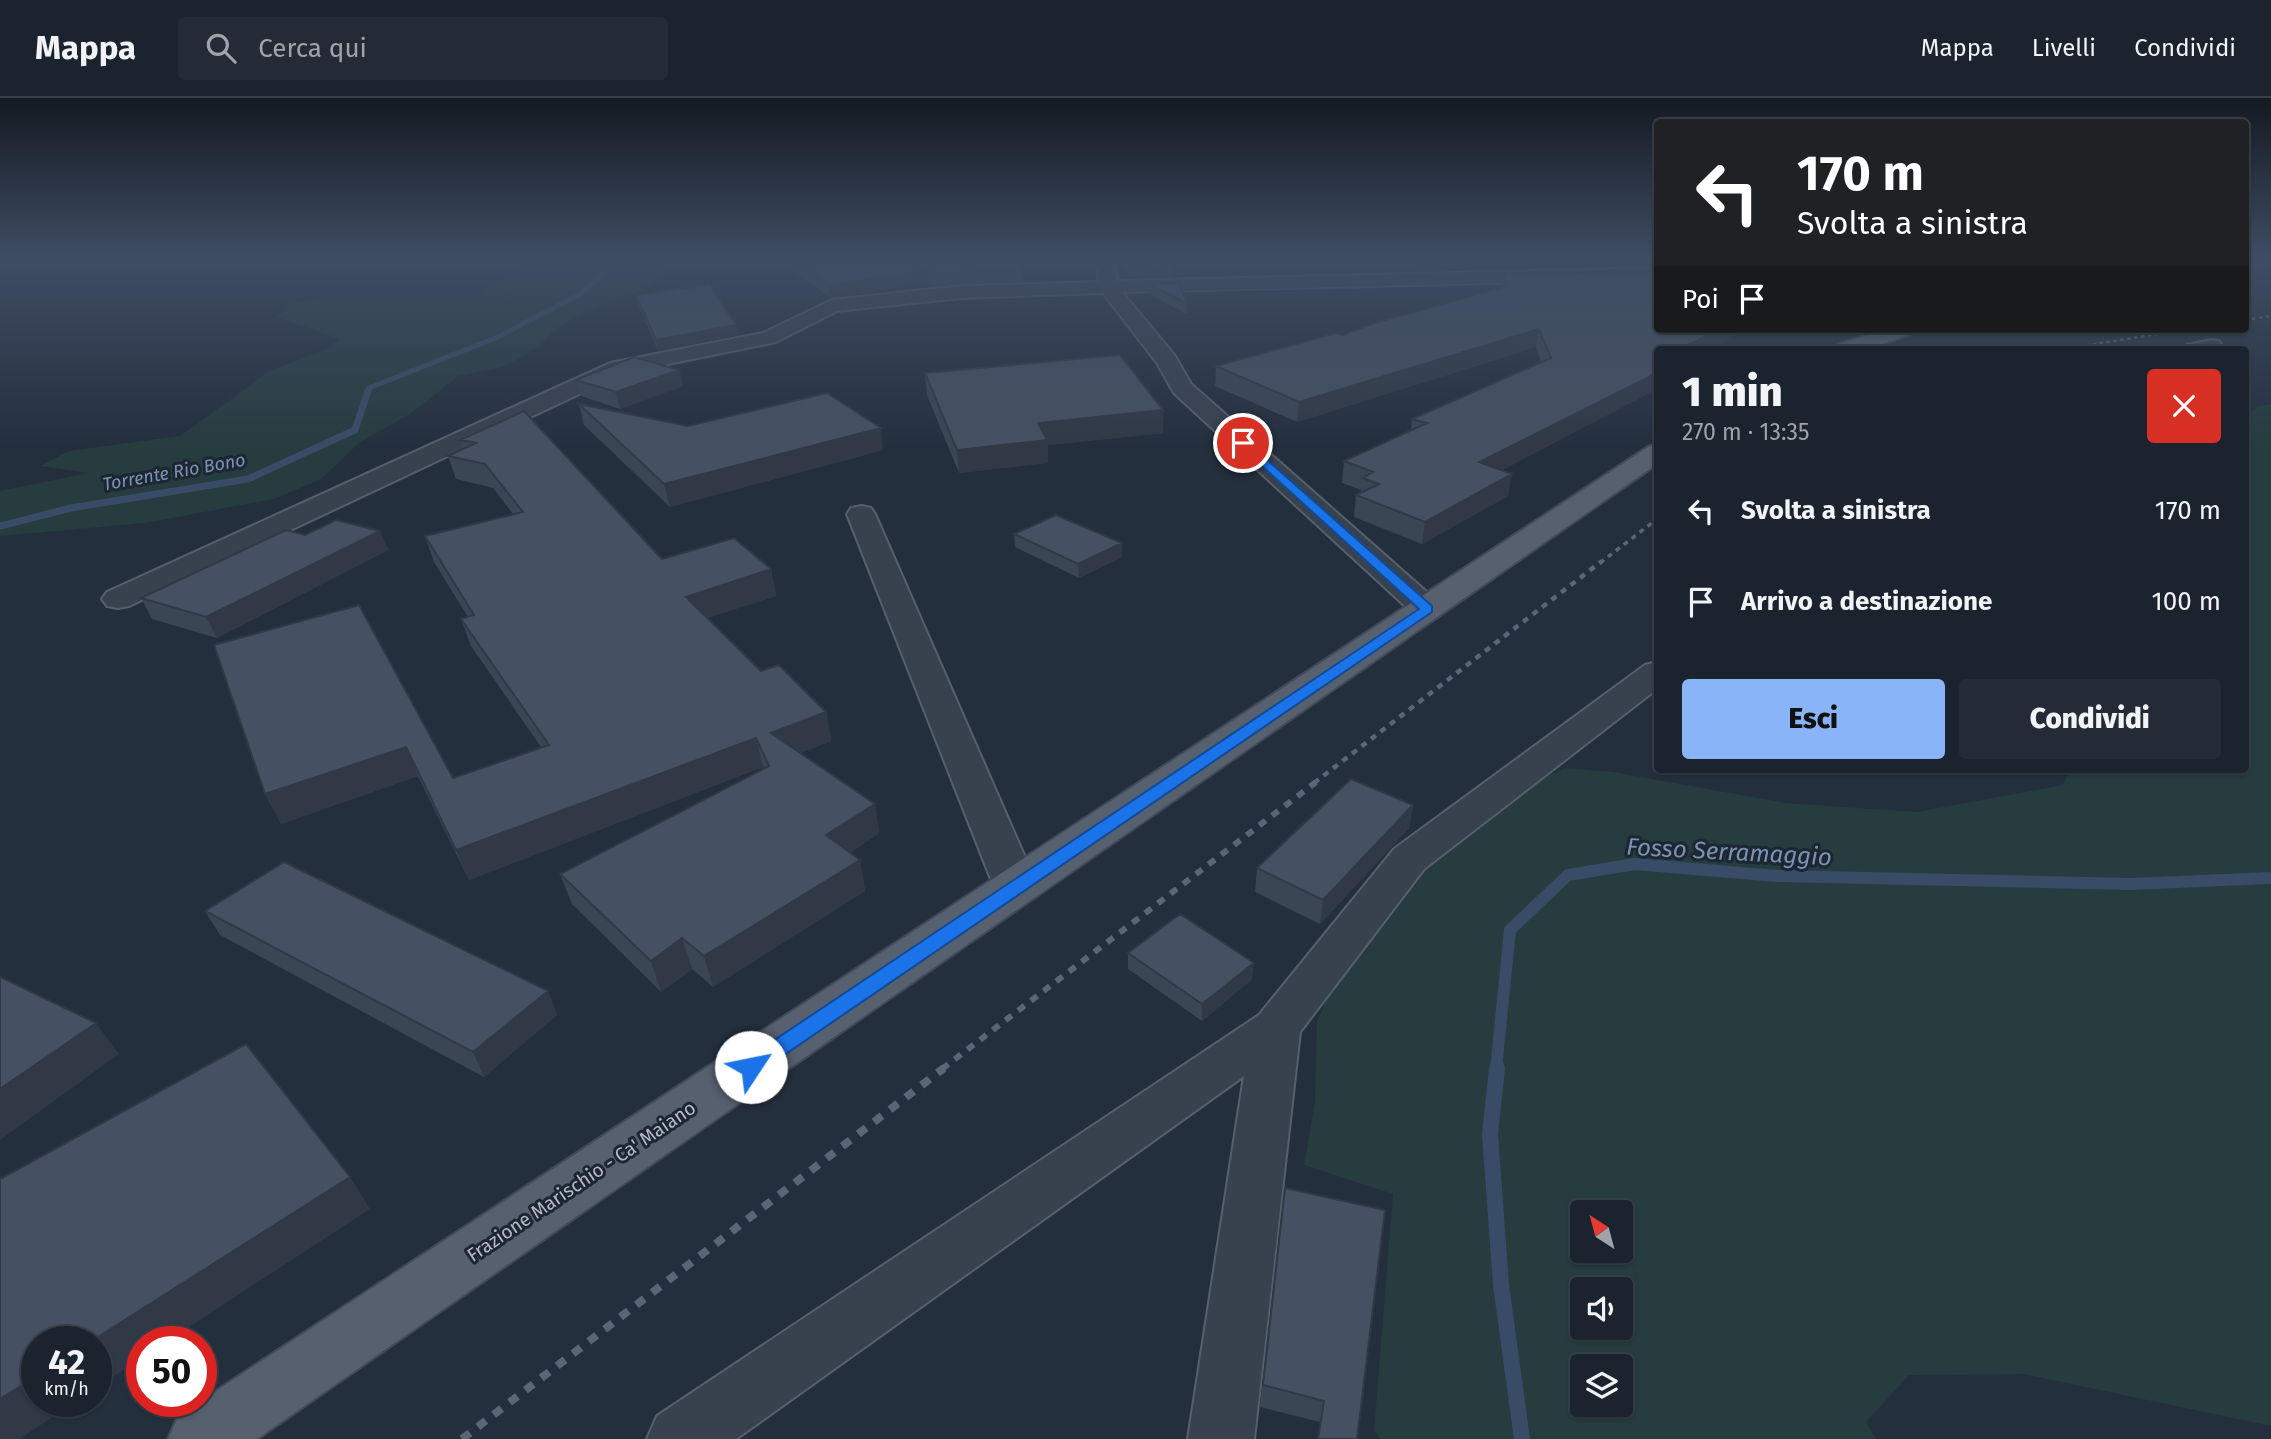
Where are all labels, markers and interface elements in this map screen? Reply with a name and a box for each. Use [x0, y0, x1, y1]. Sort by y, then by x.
search box [178, 17, 668, 80]
text: Mappa [35, 28, 136, 68]
icon: search [202, 29, 240, 67]
text: Cerca qui [258, 33, 367, 64]
text: Mappa [1921, 34, 1994, 62]
text: Livelli [2032, 34, 2096, 62]
text: Condividi [2134, 34, 2236, 62]
text: 170 m [1797, 144, 1924, 203]
icon: left [1682, 147, 1773, 238]
text: Svolta a sinistra [1797, 204, 2028, 242]
icon: arrive [1733, 280, 1771, 318]
text: Poi [1682, 284, 1719, 315]
text: 1 min [1682, 367, 1783, 417]
button: close [2147, 369, 2221, 443]
pin [1213, 413, 1273, 473]
text: 270 m · 13:35 [1682, 418, 1810, 446]
icon: arrive [1224, 424, 1262, 462]
water label: Torrente Rio Bono [101, 449, 247, 495]
icon: left [1682, 492, 1720, 530]
text: Svolta a sinistra [1741, 495, 1931, 526]
text: 170 m [2155, 495, 2221, 526]
icon: arrive [1682, 583, 1720, 621]
text: Arrivo a destinazione [1741, 586, 1992, 617]
text: 100 m [2152, 586, 2221, 617]
button: Esci [1682, 679, 1945, 759]
button: Condividi [1959, 679, 2221, 759]
water label: Fosso Serramaggio [1626, 833, 1832, 871]
position arrow [714, 1030, 788, 1104]
street label: Frazione Marischio - Ca' Maiano [463, 1096, 700, 1267]
north arrow [1570, 1200, 1633, 1264]
map controls [1570, 1200, 1633, 1417]
button: sound [1570, 1277, 1633, 1340]
speed limit sign: 50 [126, 1326, 217, 1417]
text: 42 [48, 1341, 85, 1383]
button: layers [1570, 1354, 1633, 1417]
text: km/h [44, 1378, 89, 1400]

